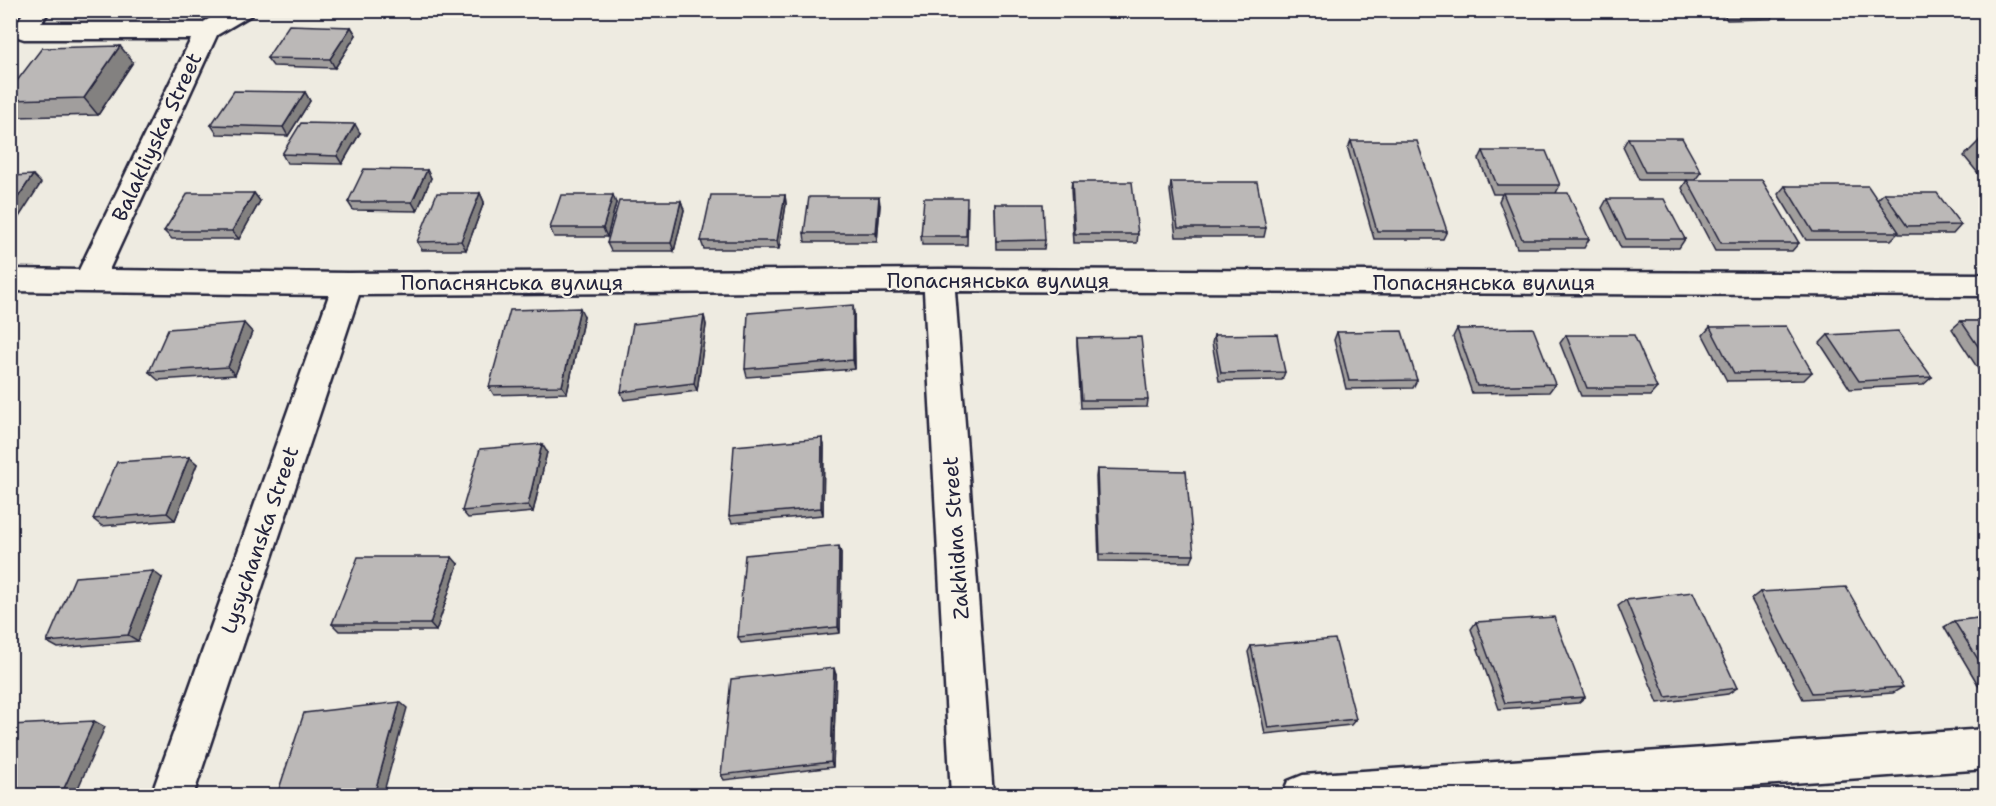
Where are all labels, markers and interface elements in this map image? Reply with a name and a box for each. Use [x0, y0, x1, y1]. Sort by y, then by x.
street label: Balakliyska Street [106, 48, 208, 226]
street label: Попаснянська вулиця [887, 267, 1109, 295]
street label: Попаснянська вулиця [401, 269, 623, 297]
street label: Попаснянська вулиця [1373, 269, 1595, 297]
street label: Lysychanska Street [215, 442, 305, 638]
street label: Zakhidna Street [936, 455, 976, 621]

